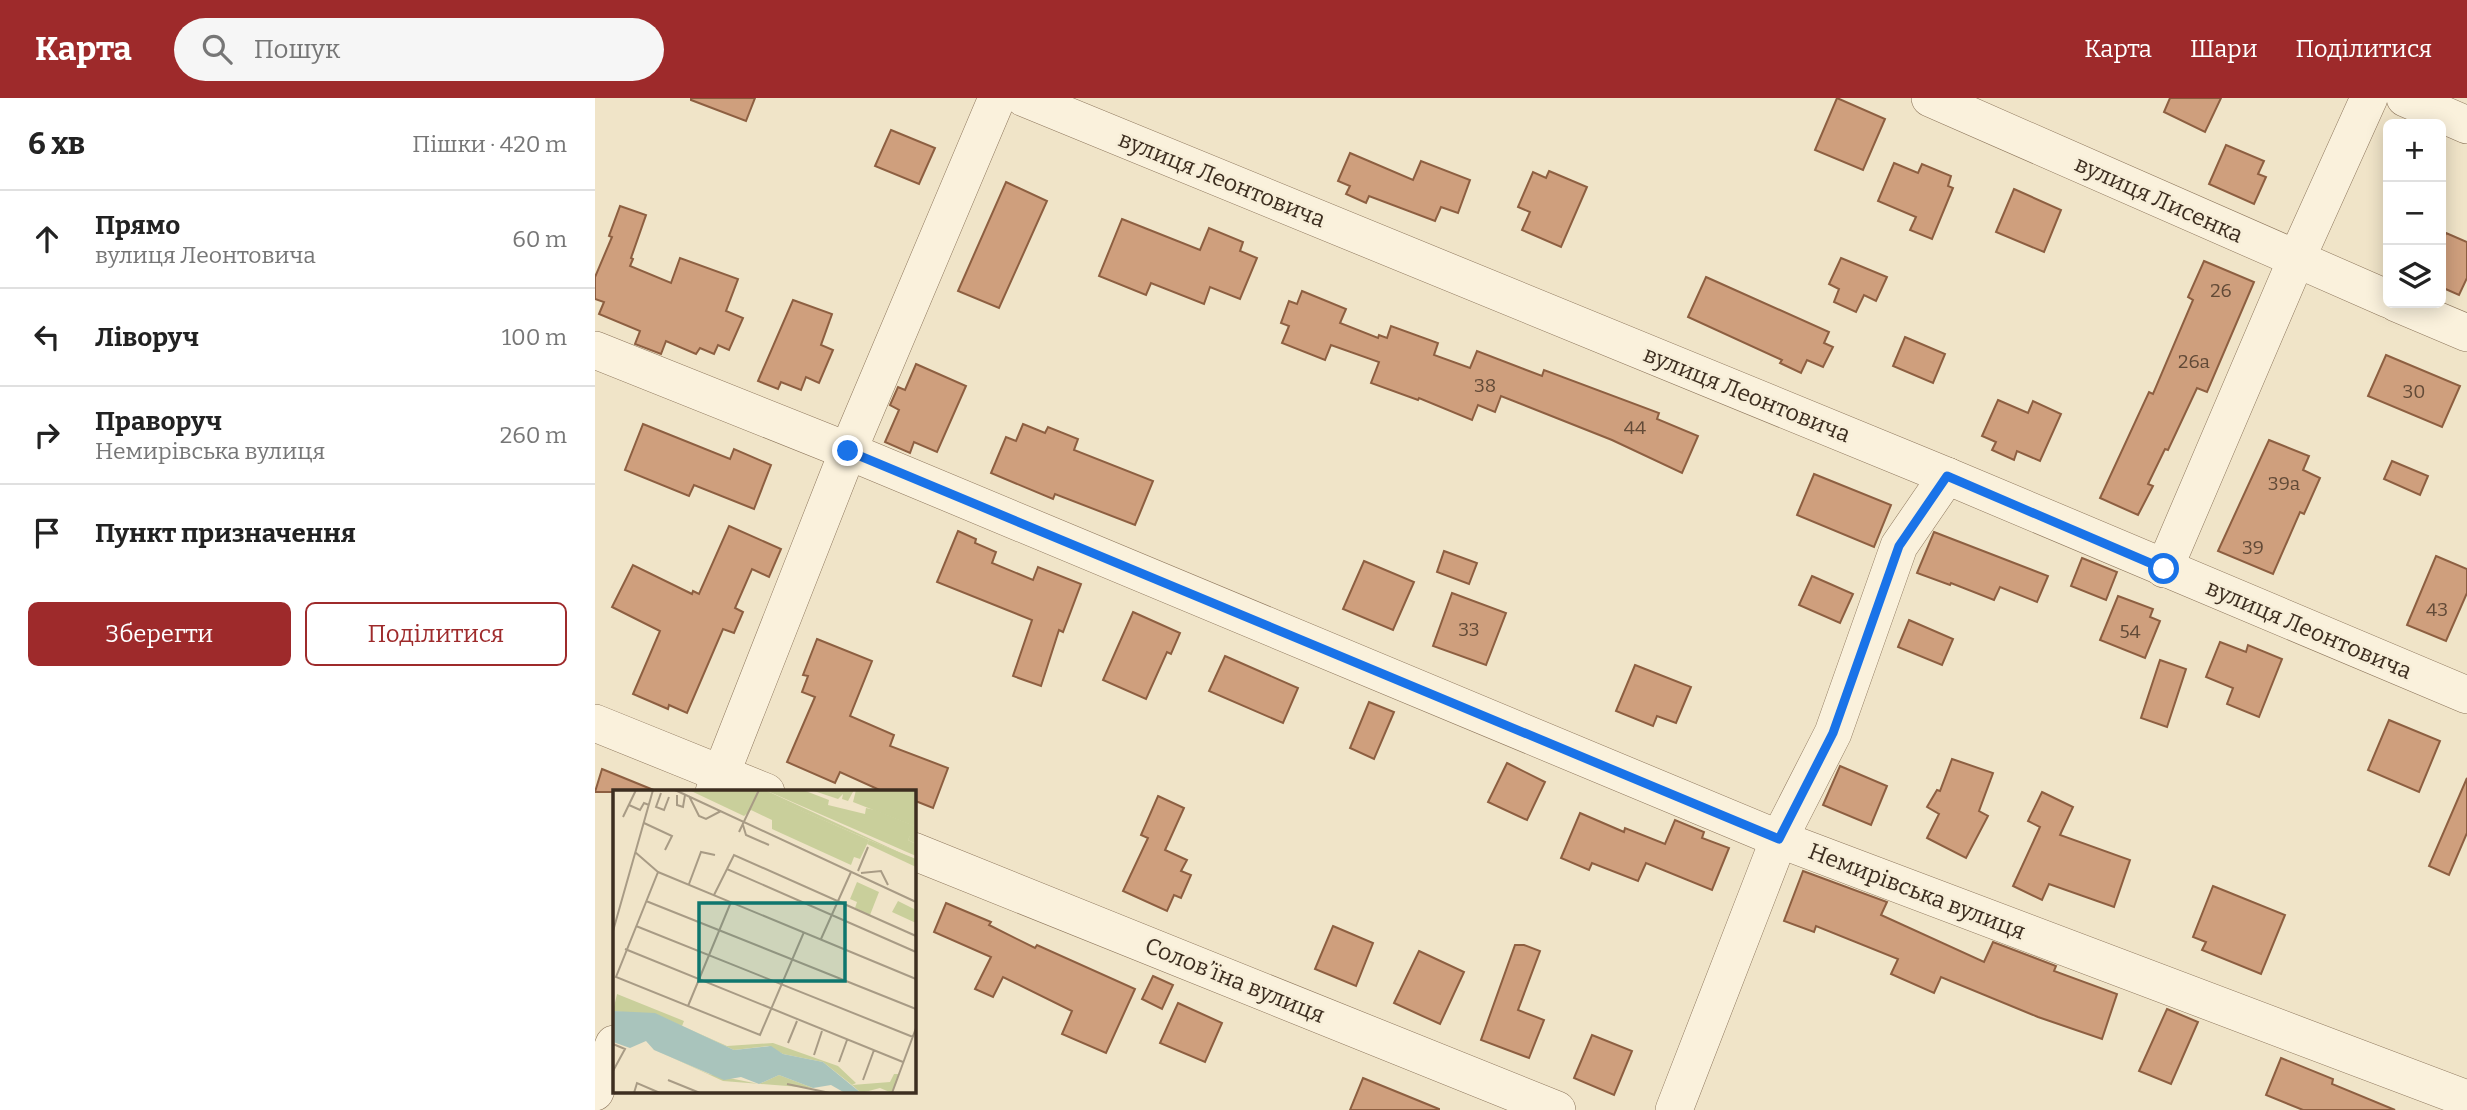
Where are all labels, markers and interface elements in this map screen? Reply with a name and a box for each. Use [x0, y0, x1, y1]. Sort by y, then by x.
search box [174, 18, 664, 81]
text: Карта [35, 29, 132, 69]
icon: search [198, 30, 236, 68]
text: Пошук [254, 34, 340, 65]
text: Карта [2084, 35, 2152, 63]
text: Шари [2190, 35, 2258, 63]
text: Поділитися [2296, 35, 2432, 63]
map controls [2383, 119, 2446, 308]
button: + [2383, 119, 2446, 182]
street label: вулиця Леонтовича [1114, 125, 1330, 233]
text: 6 хв [28, 126, 85, 162]
text: Пішки · 420 m [412, 130, 567, 158]
street label: вулиця Лисенка [2070, 149, 2248, 249]
button: − [2383, 182, 2446, 245]
text: Прямо [95, 210, 180, 241]
icon: ahead [28, 220, 66, 258]
text: 60 m [512, 225, 567, 253]
text: вулиця Леонтовича [95, 241, 316, 269]
button: layers [2383, 245, 2446, 308]
house number: 26 [2210, 279, 2232, 302]
icon: left [28, 318, 66, 356]
text: Ліворуч [95, 322, 199, 353]
text: 100 m [502, 323, 567, 351]
street label: вулиця Леонтовича [1639, 340, 1855, 448]
house number: 26а [2178, 350, 2211, 373]
house number: 38 [1474, 374, 1496, 397]
house number: 30 [2402, 380, 2426, 403]
text: Праворуч [95, 406, 222, 437]
icon: right [28, 416, 66, 454]
house number: 44 [1624, 416, 1646, 439]
text: 260 m [500, 421, 567, 449]
route end [832, 435, 863, 466]
text: Немирівська вулиця [95, 437, 325, 465]
house number: 39а [2268, 472, 2301, 495]
icon: arrive [28, 514, 66, 552]
text: Пункт призначення [95, 518, 356, 549]
house number: 39 [2242, 536, 2264, 559]
route start [2148, 553, 2179, 584]
street label: вулиця Леонтовича [2202, 573, 2416, 685]
house number: 43 [2426, 598, 2448, 621]
button: Зберегти [28, 602, 291, 666]
button: Поділитися [305, 602, 567, 666]
house number: 33 [1458, 618, 1480, 641]
house number: 54 [2119, 620, 2141, 643]
inset map [613, 790, 915, 1093]
street label: Немирівська вулиця [1805, 837, 2029, 945]
street label: Соловʼїна вулиця [1141, 931, 1329, 1029]

